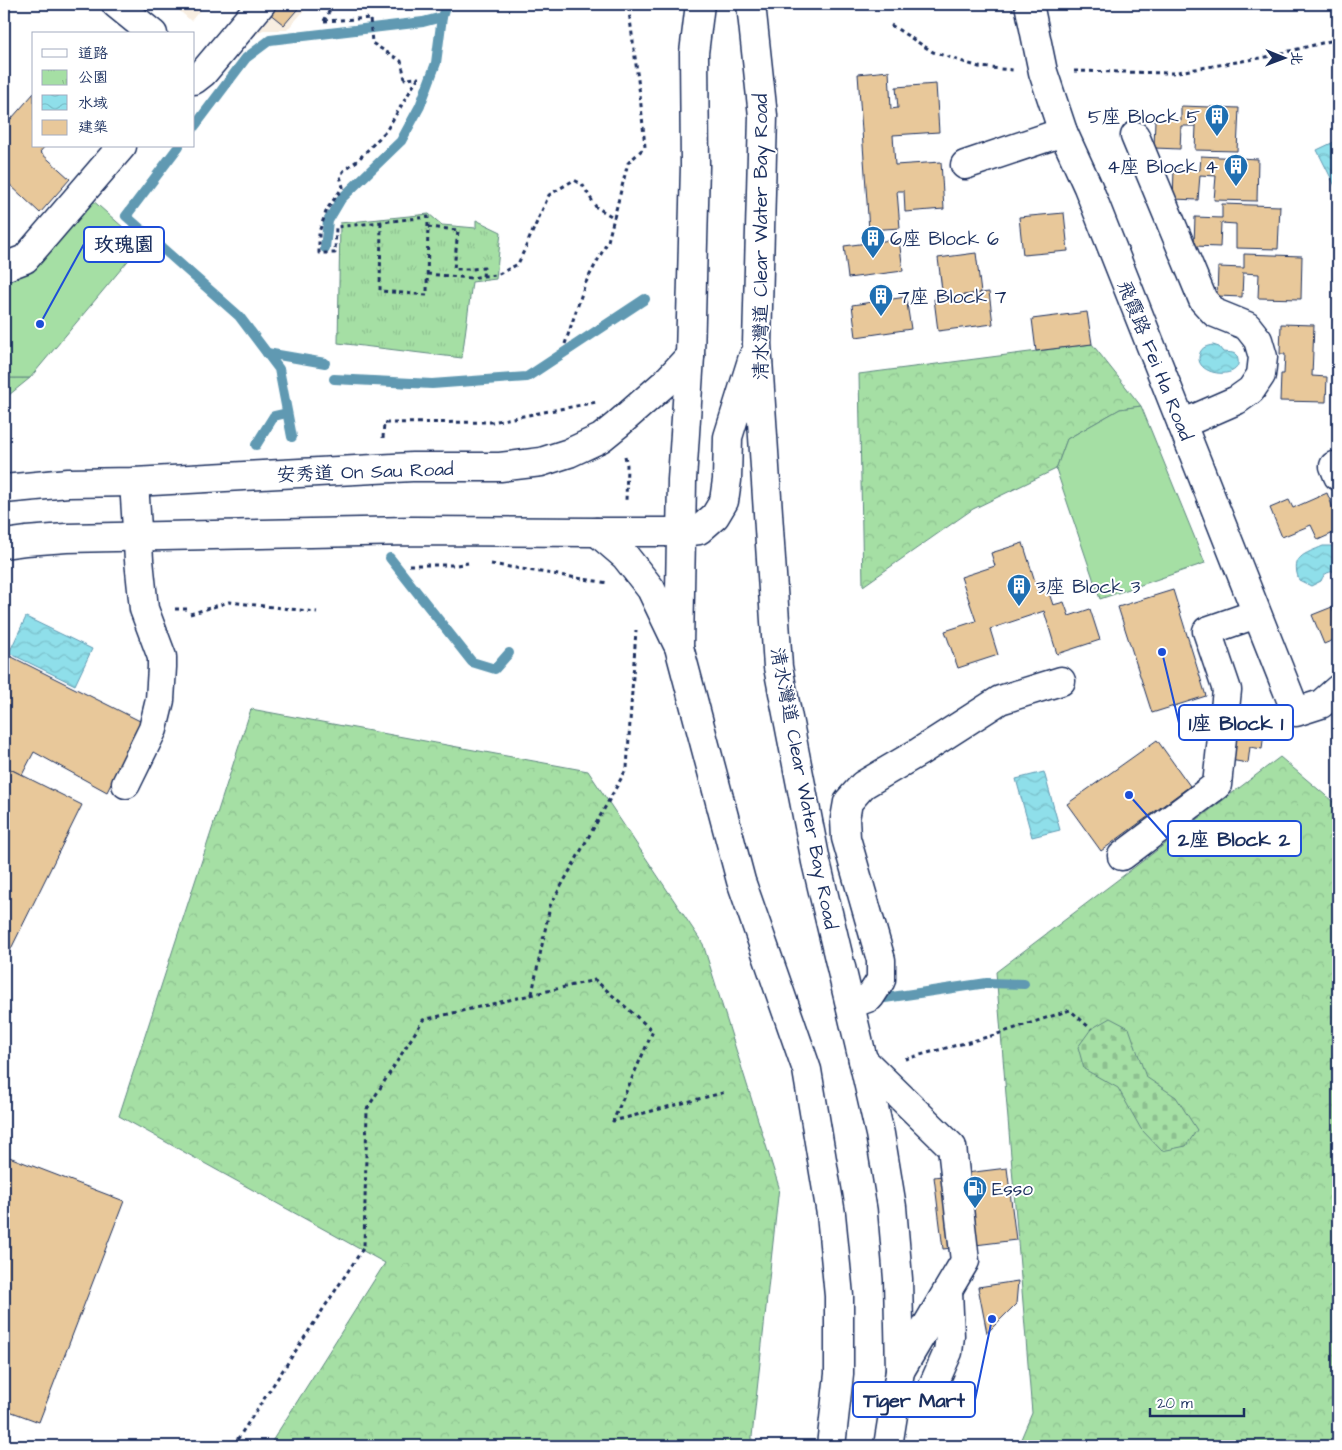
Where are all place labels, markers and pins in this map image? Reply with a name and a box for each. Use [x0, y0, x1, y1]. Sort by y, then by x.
building icon: 5座 Block 5 [1204, 103, 1230, 137]
place label: 5座 Block 5 [1088, 104, 1201, 131]
building icon: 4座 Block 4 [1223, 153, 1249, 187]
place label: 4座 Block 4 [1107, 154, 1218, 181]
building icon: 6座 Block 6 [860, 225, 886, 259]
place label: 6座 Block 6 [890, 226, 999, 253]
callout: 玫瑰園 [84, 227, 164, 262]
building icon: 7座 Block 7 [868, 283, 894, 317]
place label: 7座 Block 7 [898, 284, 1007, 311]
building icon: 3座 Block 3 [1006, 573, 1032, 607]
place label: 3座 Block 3 [1036, 574, 1141, 601]
callout: 1座 Block 1 [1179, 705, 1293, 740]
callout: 2座 Block 2 [1168, 821, 1301, 856]
fuel station icon: Esso [962, 1175, 988, 1209]
place label: Esso [992, 1176, 1033, 1203]
callout: Tiger Mart [853, 1382, 975, 1417]

